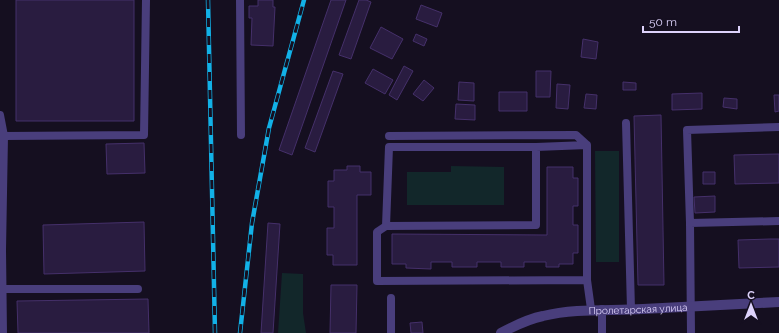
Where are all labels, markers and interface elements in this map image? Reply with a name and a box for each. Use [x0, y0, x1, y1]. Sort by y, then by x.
scale bar [643, 8, 739, 34]
text: 50 m [649, 15, 677, 29]
north arrow [731, 285, 771, 325]
text: С [747, 289, 755, 302]
street label: Пролетарская улица [588, 302, 688, 316]

